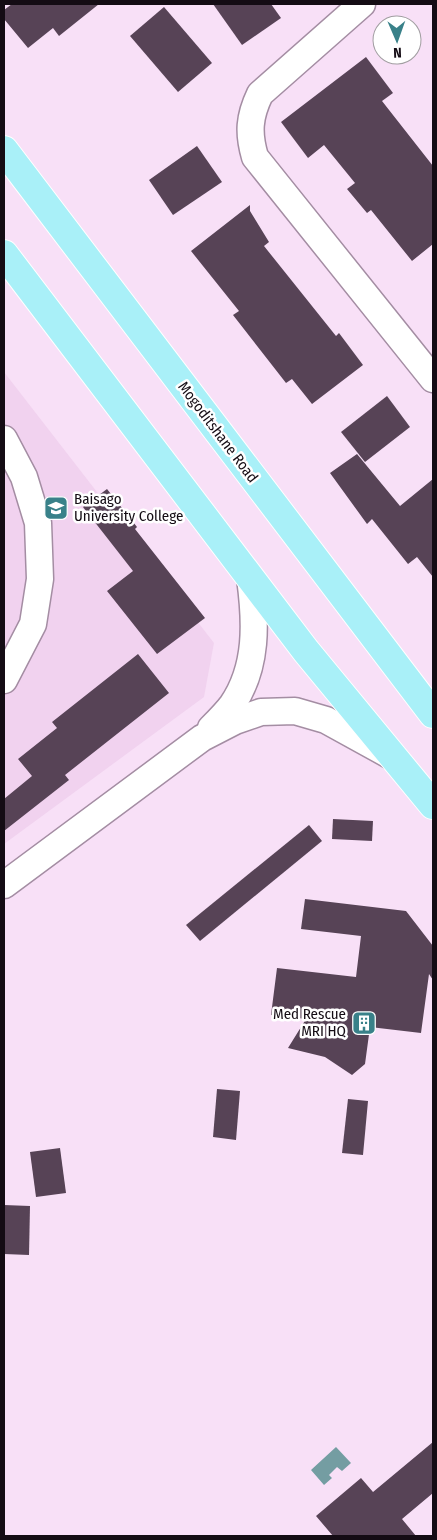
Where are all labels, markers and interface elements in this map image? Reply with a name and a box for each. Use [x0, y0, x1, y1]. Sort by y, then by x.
north arrow [372, 15, 422, 65]
text: N [393, 44, 402, 61]
street label: Mogoditshane Road [174, 378, 262, 486]
place label: Baisago University College [74, 490, 184, 525]
school or university icon: Baisago University College [43, 495, 69, 521]
place label: Med Rescue MRI HQ [273, 1005, 347, 1040]
building icon: Med Rescue MRI HQ [351, 1010, 377, 1036]

